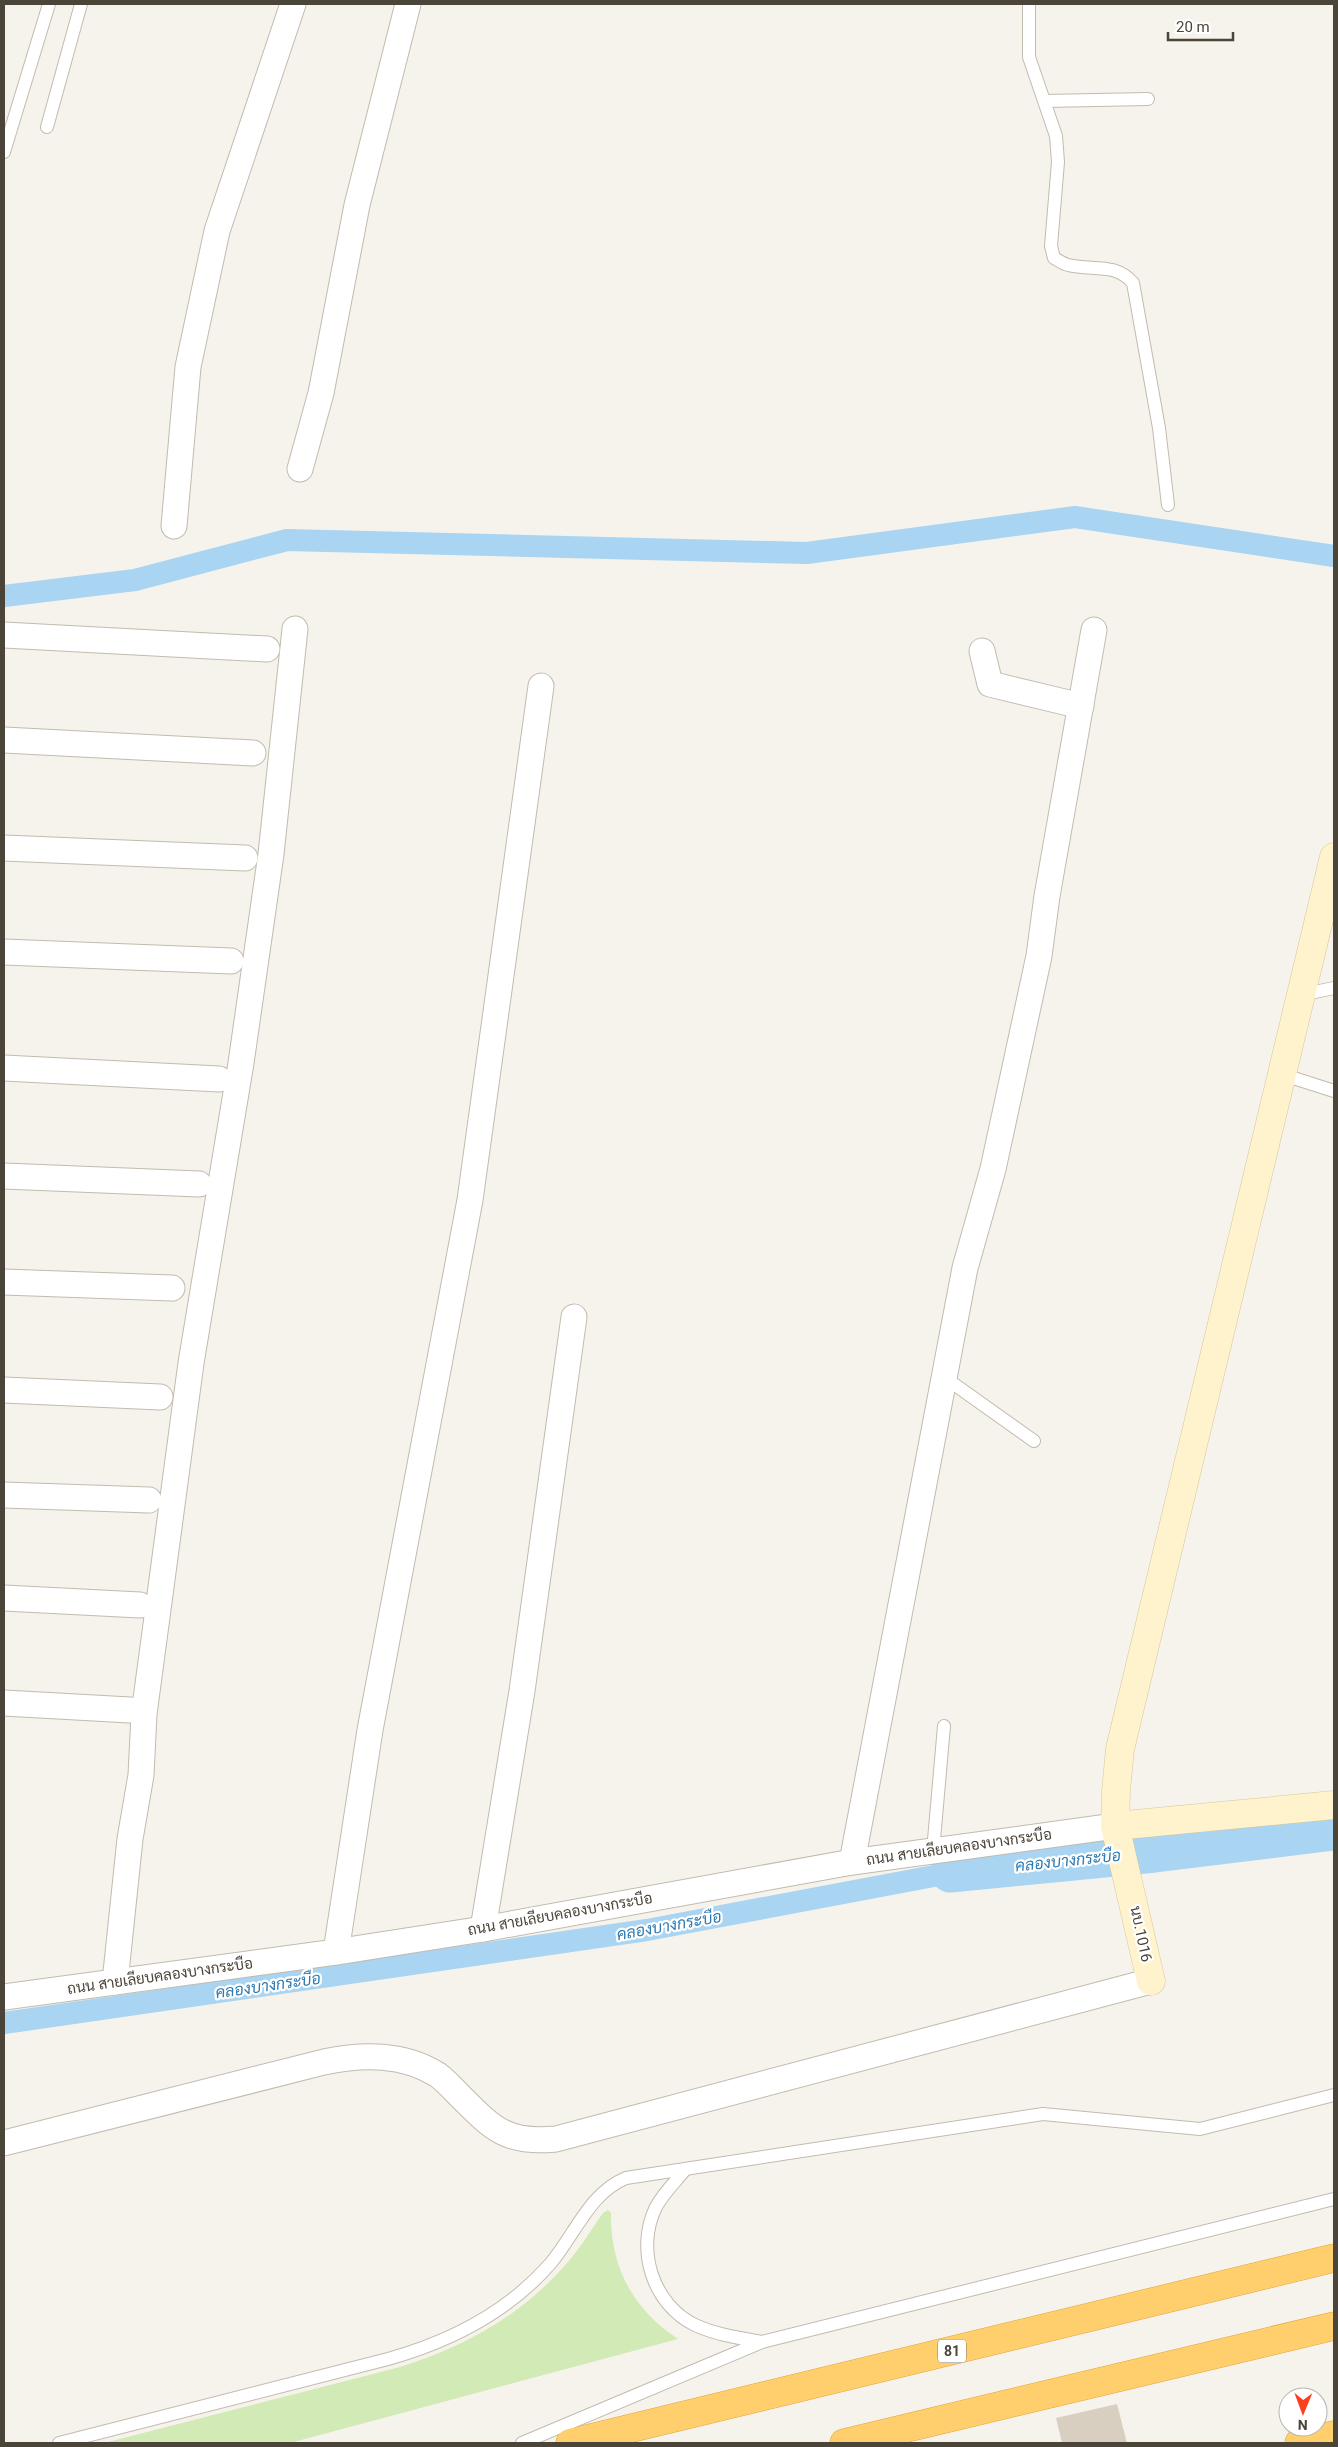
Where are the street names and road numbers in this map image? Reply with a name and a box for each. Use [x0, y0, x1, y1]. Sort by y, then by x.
street label: ถนน สายเลียบคลองบางกระบือ [865, 1824, 1053, 1869]
street label: ถนน สายเลียบคลองบางกระบือ [466, 1888, 654, 1939]
street label: นบ.1016 [1126, 1904, 1156, 1964]
street label: ถนน สายเลียบคลองบางกระบือ [66, 1953, 254, 1998]
road number: 81 [938, 2340, 966, 2362]

